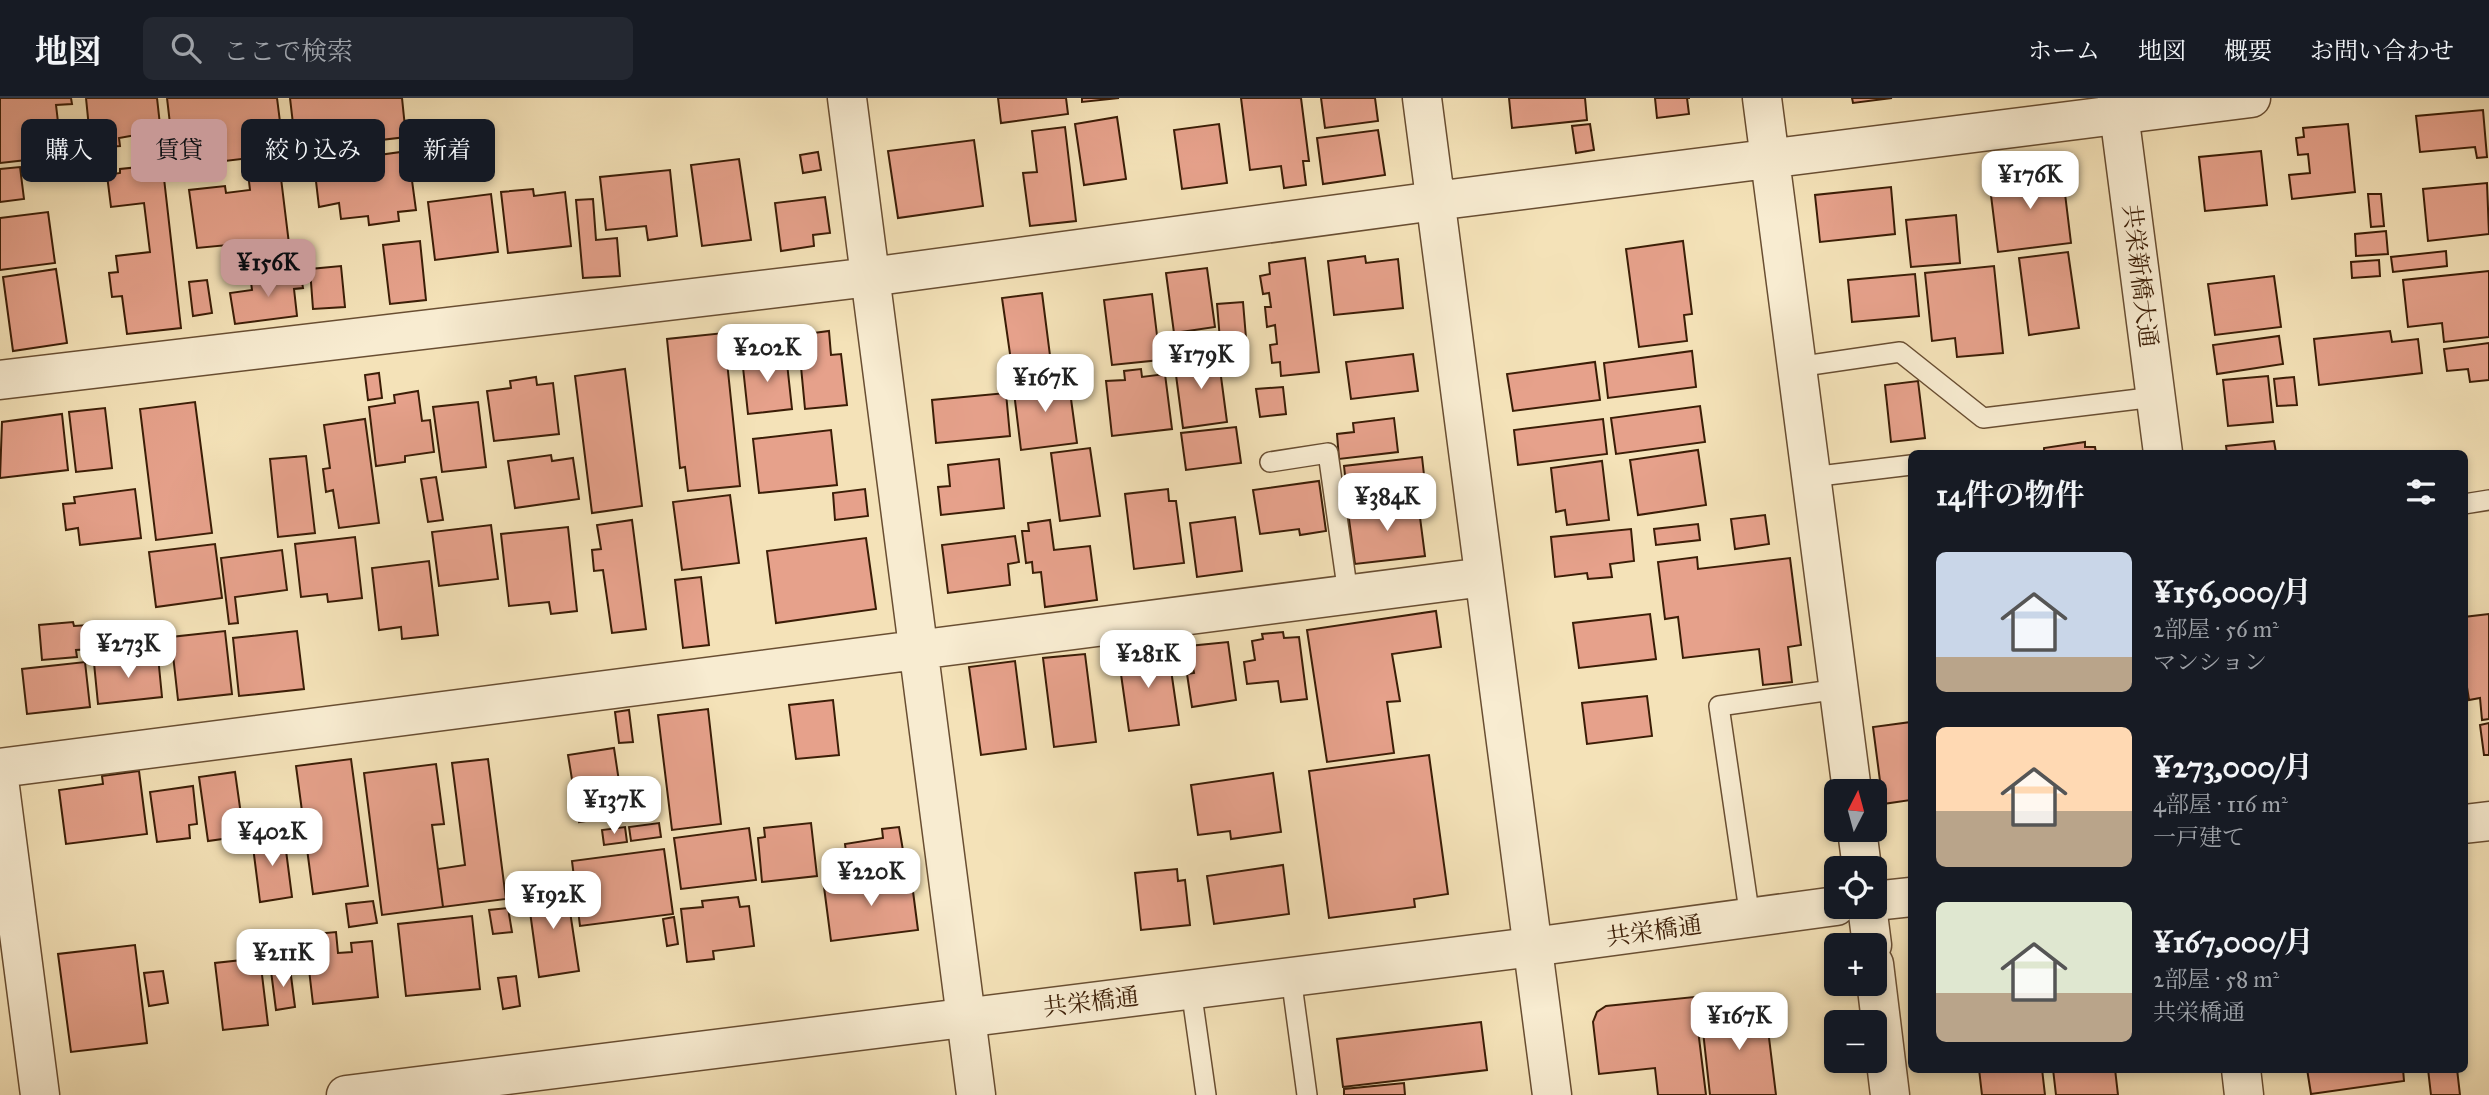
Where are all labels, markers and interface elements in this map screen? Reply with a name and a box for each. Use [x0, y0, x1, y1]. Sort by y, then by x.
search box [143, 17, 633, 80]
icon: search [167, 29, 205, 67]
text: 地図 [35, 32, 101, 72]
text: ここで検索 [223, 35, 353, 67]
text: ホーム [2028, 36, 2100, 66]
text: 地図 [2138, 36, 2186, 66]
text: 概要 [2224, 36, 2272, 66]
text: お問い合わせ [2310, 36, 2454, 66]
chip: 購入 [21, 119, 117, 182]
chip: 賃貸 [131, 119, 227, 182]
chip: 絞り込み [241, 119, 385, 182]
chip: 新着 [399, 119, 495, 182]
pin: ¥176K [1981, 152, 2079, 211]
text: ¥176K [1998, 160, 2062, 188]
street label: 共栄新橋大通 [2116, 203, 2164, 349]
pin: ¥156K [219, 240, 317, 299]
text: ¥156K [237, 248, 299, 276]
pin: ¥202K [718, 324, 816, 384]
pin: ¥179K [1152, 331, 1250, 391]
text: ¥202K [733, 333, 801, 361]
text: ¥179K [1168, 340, 1234, 368]
pin: ¥167K [996, 354, 1094, 414]
text: ¥167K [1013, 363, 1077, 391]
icon: filters [2402, 473, 2440, 511]
pin: ¥384K [1338, 474, 1436, 533]
text: 14件の物件 [1936, 477, 2085, 513]
text: ¥384K [1354, 482, 1420, 510]
text: ¥156,000/月 [2153, 574, 2312, 610]
icon: home [1992, 580, 2076, 664]
text: 2部屋 · 56 m² [2153, 615, 2279, 643]
pin: ¥273K [79, 620, 177, 680]
text: ¥273K [96, 629, 160, 657]
pin: ¥281K [1099, 630, 1197, 690]
text: ¥281K [1116, 639, 1180, 667]
text: マンション [2153, 648, 2267, 676]
text: ¥273,000/月 [2153, 749, 2313, 785]
icon: home [1992, 755, 2076, 839]
pin: ¥137K [565, 776, 663, 836]
north arrow [1824, 779, 1886, 842]
map controls [1824, 779, 1887, 1073]
text: ¥137K [583, 785, 645, 813]
text: 4部屋 · 116 m² [2153, 790, 2288, 818]
pin: ¥402K [223, 808, 321, 868]
text: ¥402K [238, 817, 306, 845]
text: 一戸建て [2153, 823, 2245, 851]
pin: ¥220K [822, 848, 920, 908]
button: locate [1824, 856, 1887, 919]
text: ¥220K [837, 857, 905, 885]
pin: ¥192K [504, 872, 602, 931]
text: ¥192K [521, 880, 585, 908]
street label: 共栄橋通 [1604, 909, 1704, 953]
text: ¥167,000/月 [2153, 924, 2314, 960]
pin: ¥211K [234, 930, 332, 989]
icon: home [1992, 930, 2076, 1014]
button: + [1824, 933, 1887, 996]
text: ¥211K [253, 938, 313, 966]
text: 2部屋 · 58 m² [2153, 965, 2279, 993]
street label: 共栄橋通 [1042, 981, 1140, 1023]
pin: ¥167K [1690, 992, 1788, 1052]
text: 共栄橋通 [2153, 998, 2245, 1026]
text: ¥167K [1707, 1001, 1771, 1029]
button: − [1824, 1010, 1887, 1073]

